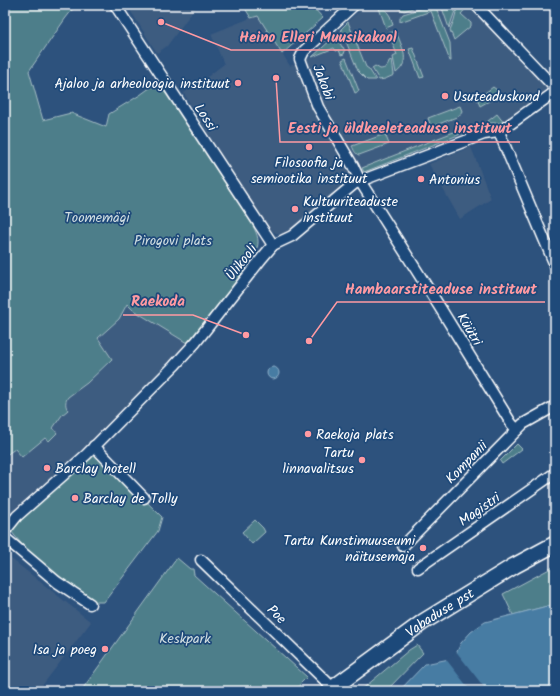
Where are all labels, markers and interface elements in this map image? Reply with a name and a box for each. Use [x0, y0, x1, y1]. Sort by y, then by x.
callout: Heino Elleri Muusikakool [231, 23, 405, 50]
text: Heino Elleri Muusikakool [239, 26, 397, 50]
street label: Jakobi [306, 61, 340, 104]
place label: Ajaloo ja arheoloogia instituut [54, 73, 231, 95]
marker: Ajaloo ja arheoloogia instituut [233, 78, 243, 88]
place label: Usuteaduskond [453, 86, 540, 108]
marker: Usuteaduskond [440, 91, 450, 101]
street label: Lossi [188, 99, 223, 136]
callout: Eesti ja üldkeeleteaduse instituut [280, 115, 520, 142]
text: Eesti ja üldkeeleteaduse instituut [288, 117, 512, 141]
marker: Filosoofia ja semiootika instituut [304, 142, 314, 152]
place label: Filosoofia ja semiootika instituut [251, 152, 368, 190]
place label: Antonius [429, 169, 480, 191]
marker: Antonius [416, 174, 426, 184]
place label: Kultuuriteaduste instituut [303, 191, 399, 229]
marker: Kultuuriteaduste instituut [290, 204, 300, 214]
park label: Toomemägi [64, 207, 130, 229]
park label: Pirogovi plats [134, 230, 212, 252]
street label: Ülikooli [220, 239, 264, 286]
callout: Hambaarstiteaduse instituut [337, 275, 545, 302]
text: Hambaarstiteaduse instituut [345, 278, 537, 302]
callout: Raekoda [123, 288, 193, 315]
text: Raekoda [131, 290, 185, 314]
street label: Küütri [451, 309, 488, 351]
place label: Raekoja plats [316, 424, 394, 446]
marker: Raekoja plats [303, 429, 313, 439]
street label: Kompanii [440, 435, 494, 489]
place label: Tartu linnavalitsus [282, 442, 354, 480]
marker: Tartu linnavalitsus [357, 455, 367, 465]
place label: Barclay hotell [55, 458, 137, 480]
marker: Barclay hotell [42, 463, 52, 473]
street label: Magistri [454, 487, 506, 532]
place label: Barclay de Tolly [83, 488, 178, 510]
marker: Barclay de Tolly [70, 493, 80, 503]
place label: Tartu Kunstimuuseumi näitusemaja [283, 530, 416, 568]
marker: Tartu Kunstimuuseumi näitusemaja [418, 543, 428, 553]
street label: Vabaduse pst [401, 583, 479, 643]
street label: Poe [261, 600, 292, 630]
park label: Keskpark [159, 628, 211, 650]
place label: Isa ja poeg [33, 639, 97, 661]
marker: Isa ja poeg [100, 644, 110, 654]

